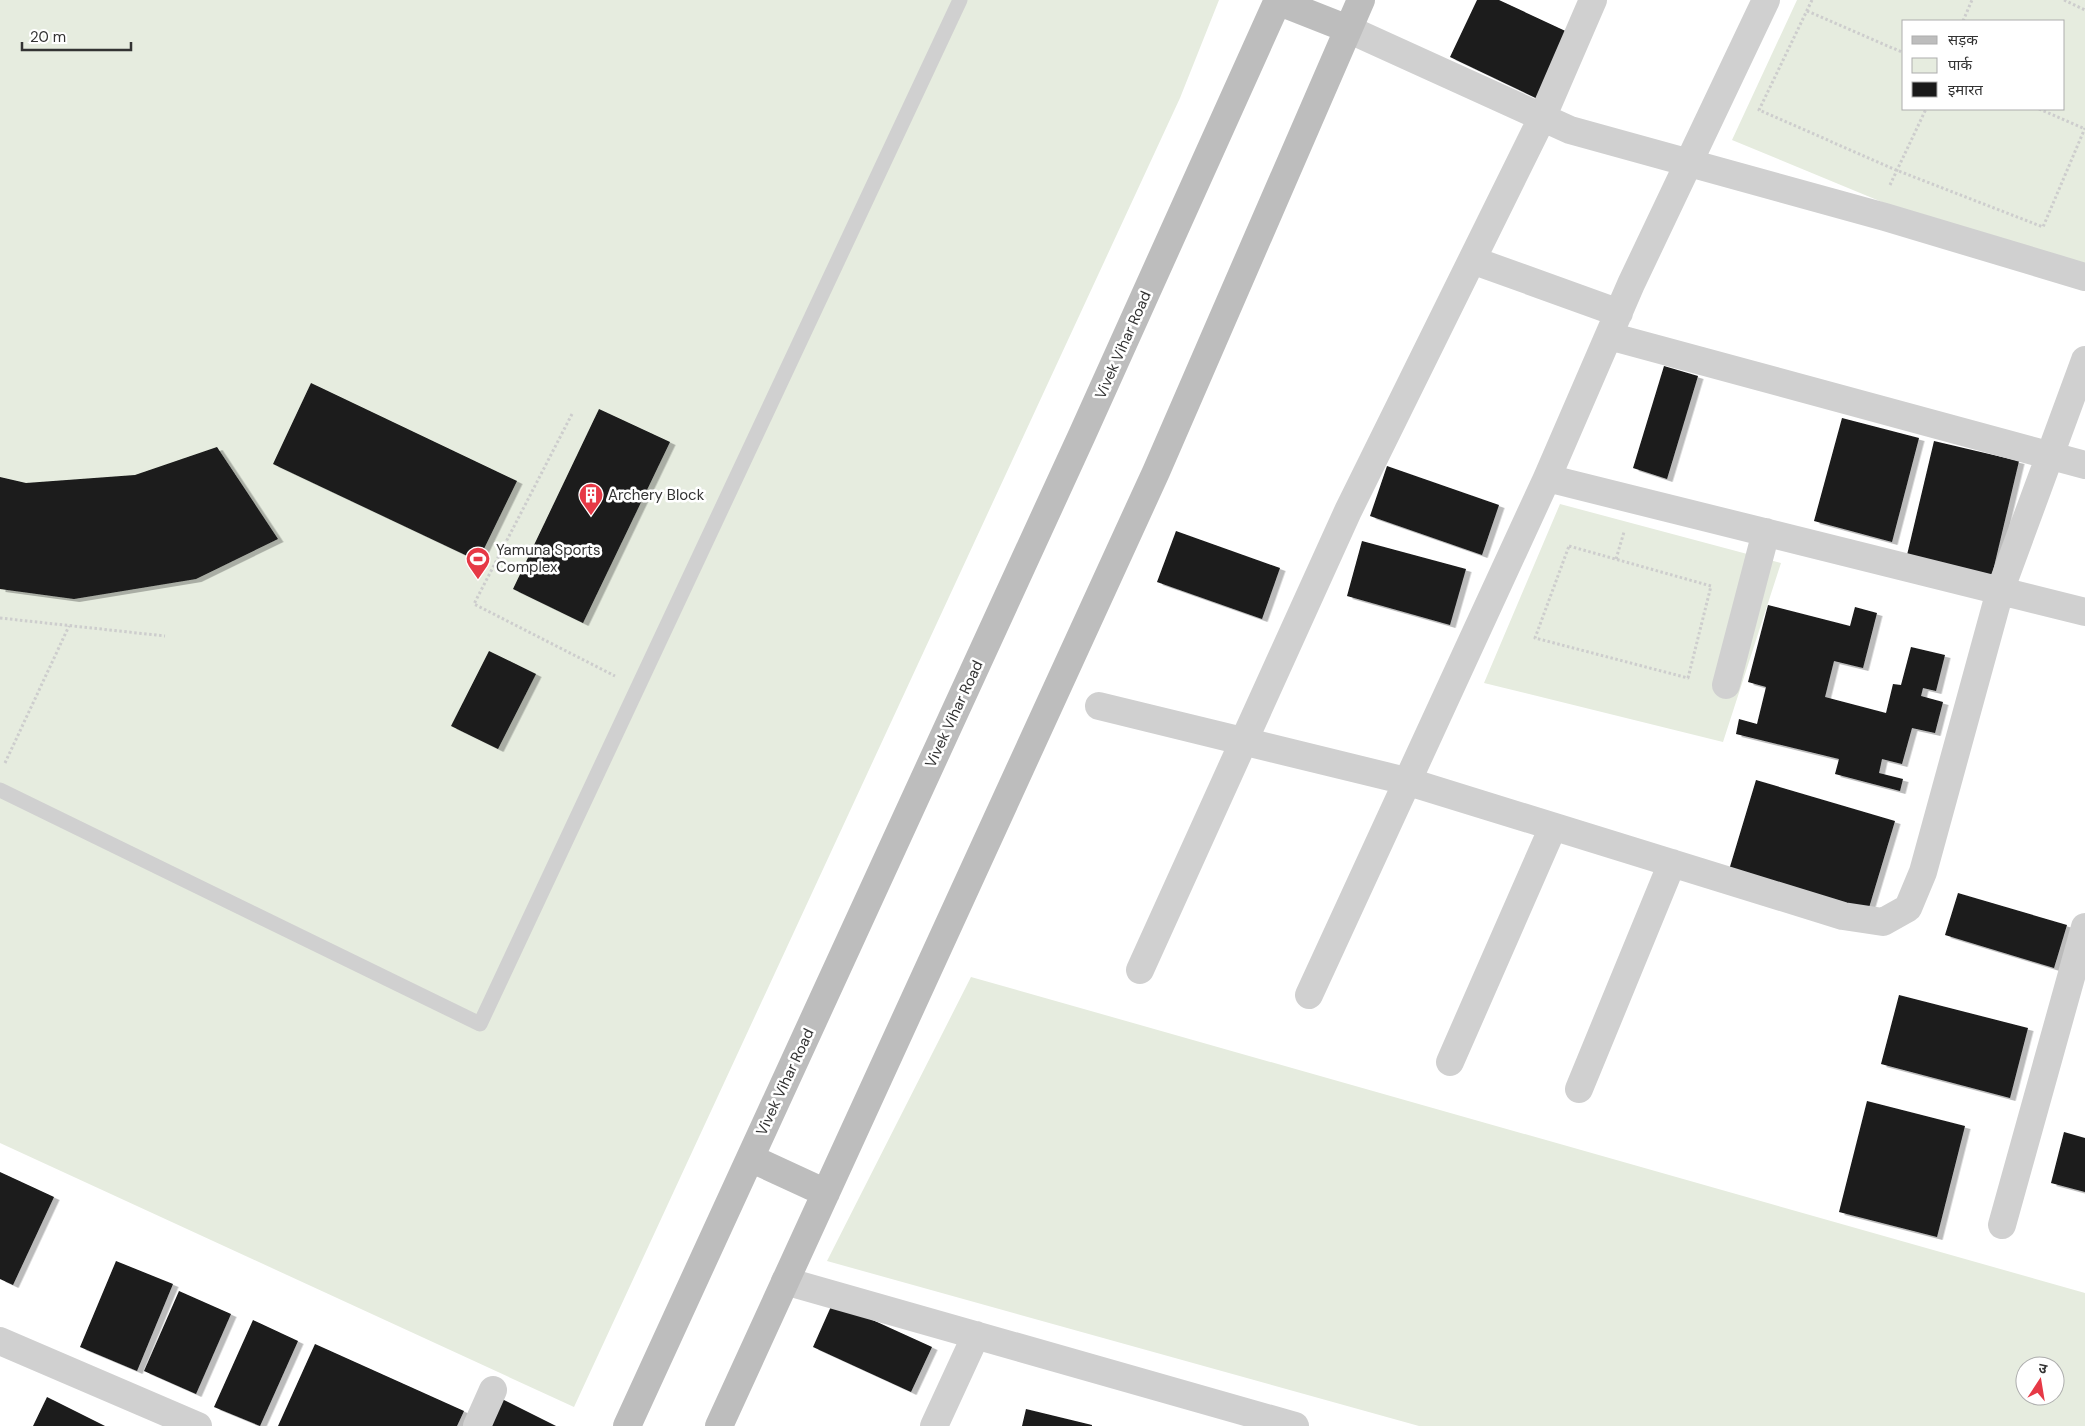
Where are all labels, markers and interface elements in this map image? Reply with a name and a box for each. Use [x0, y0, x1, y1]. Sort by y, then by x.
scale bar [22, 20, 131, 52]
legend [1902, 20, 2065, 110]
text: 20 m [30, 27, 66, 47]
text: सड़क [1948, 30, 1978, 50]
text: पार्क [1948, 55, 1972, 75]
text: इमारत [1948, 80, 1983, 100]
street label: Vivek Vihar Road [1090, 288, 1156, 402]
building icon: Archery Block [578, 482, 604, 516]
place label: Archery Block [608, 485, 705, 505]
place label: Yamuna Sports Complex [496, 540, 600, 577]
sports icon: Yamuna Sports Complex [465, 546, 491, 580]
street label: Vivek Vihar Road [920, 657, 988, 771]
street label: Vivek Vihar Road [751, 1025, 819, 1139]
north arrow [2015, 1356, 2065, 1406]
text: उ [2037, 1359, 2049, 1378]

